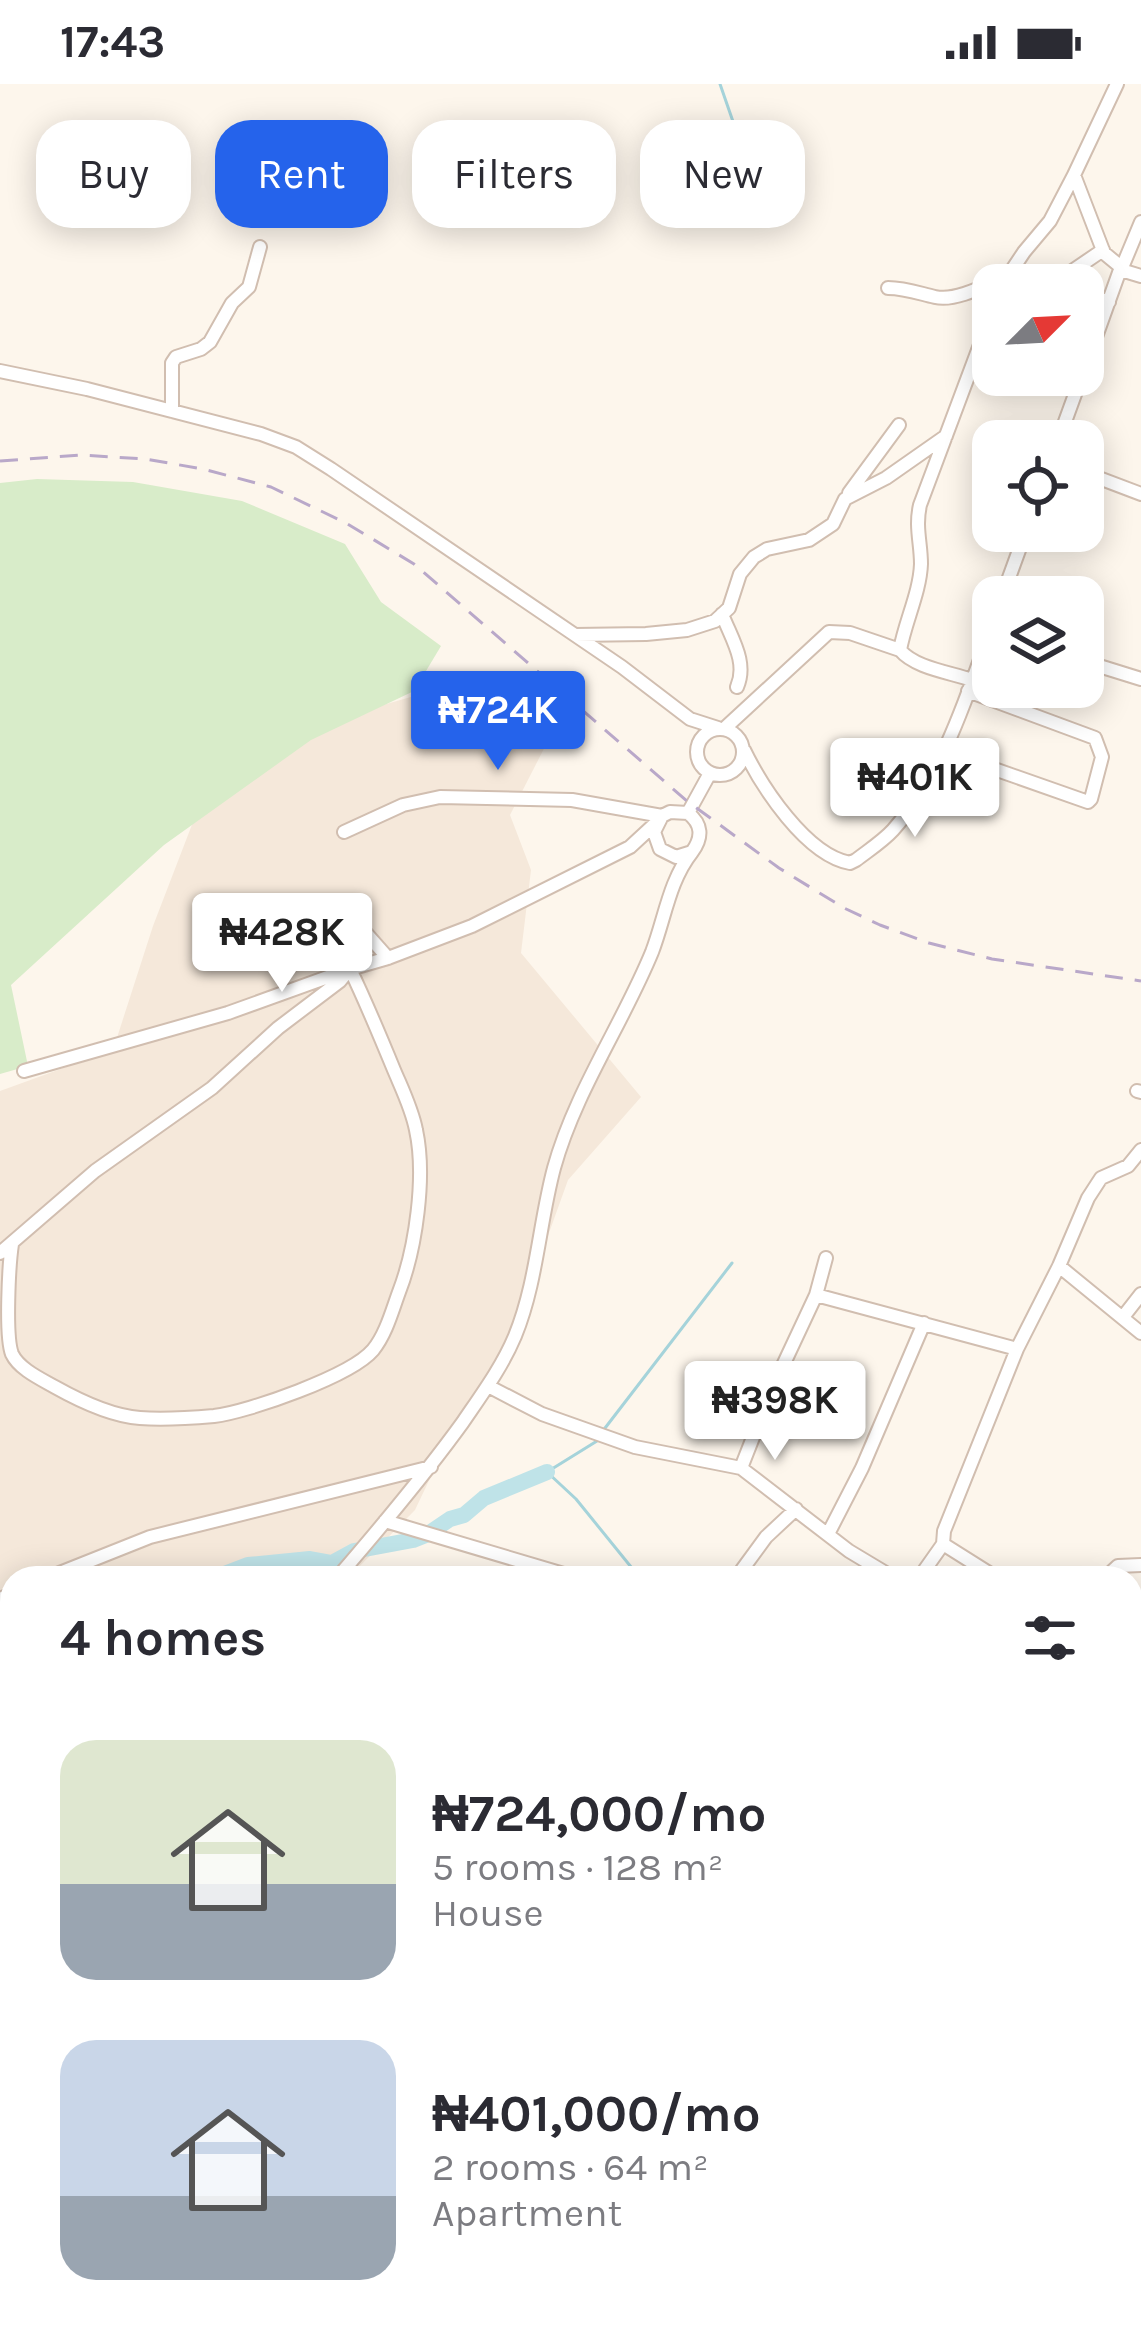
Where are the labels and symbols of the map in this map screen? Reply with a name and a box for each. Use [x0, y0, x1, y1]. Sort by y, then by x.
north arrow [972, 264, 1104, 396]
pin: ₦724K [414, 671, 582, 773]
pin: ₦401K [831, 738, 999, 840]
pin: ₦428K [198, 893, 366, 995]
pin: ₦398K [691, 1361, 859, 1463]

